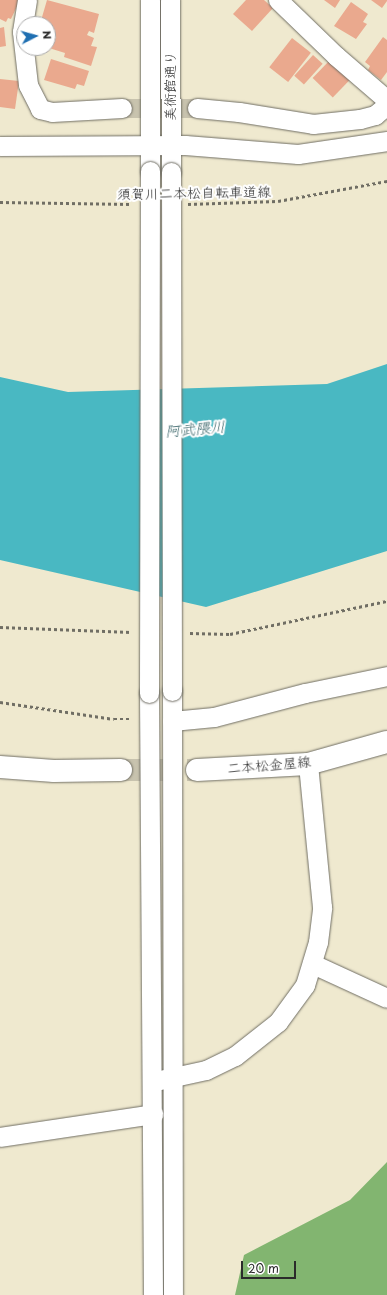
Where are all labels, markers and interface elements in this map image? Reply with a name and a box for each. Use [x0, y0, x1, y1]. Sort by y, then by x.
north arrow [16, 16, 56, 56]
text: N [39, 30, 56, 40]
street label: 美術館通り [162, 51, 178, 121]
street label: 須賀川二本松自転車道線 [117, 183, 271, 203]
water label: 阿武隈川 [164, 416, 226, 440]
street label: 二本松金屋線 [226, 753, 312, 777]
scale bar [243, 1253, 298, 1279]
text: 20 m [248, 1259, 279, 1277]

